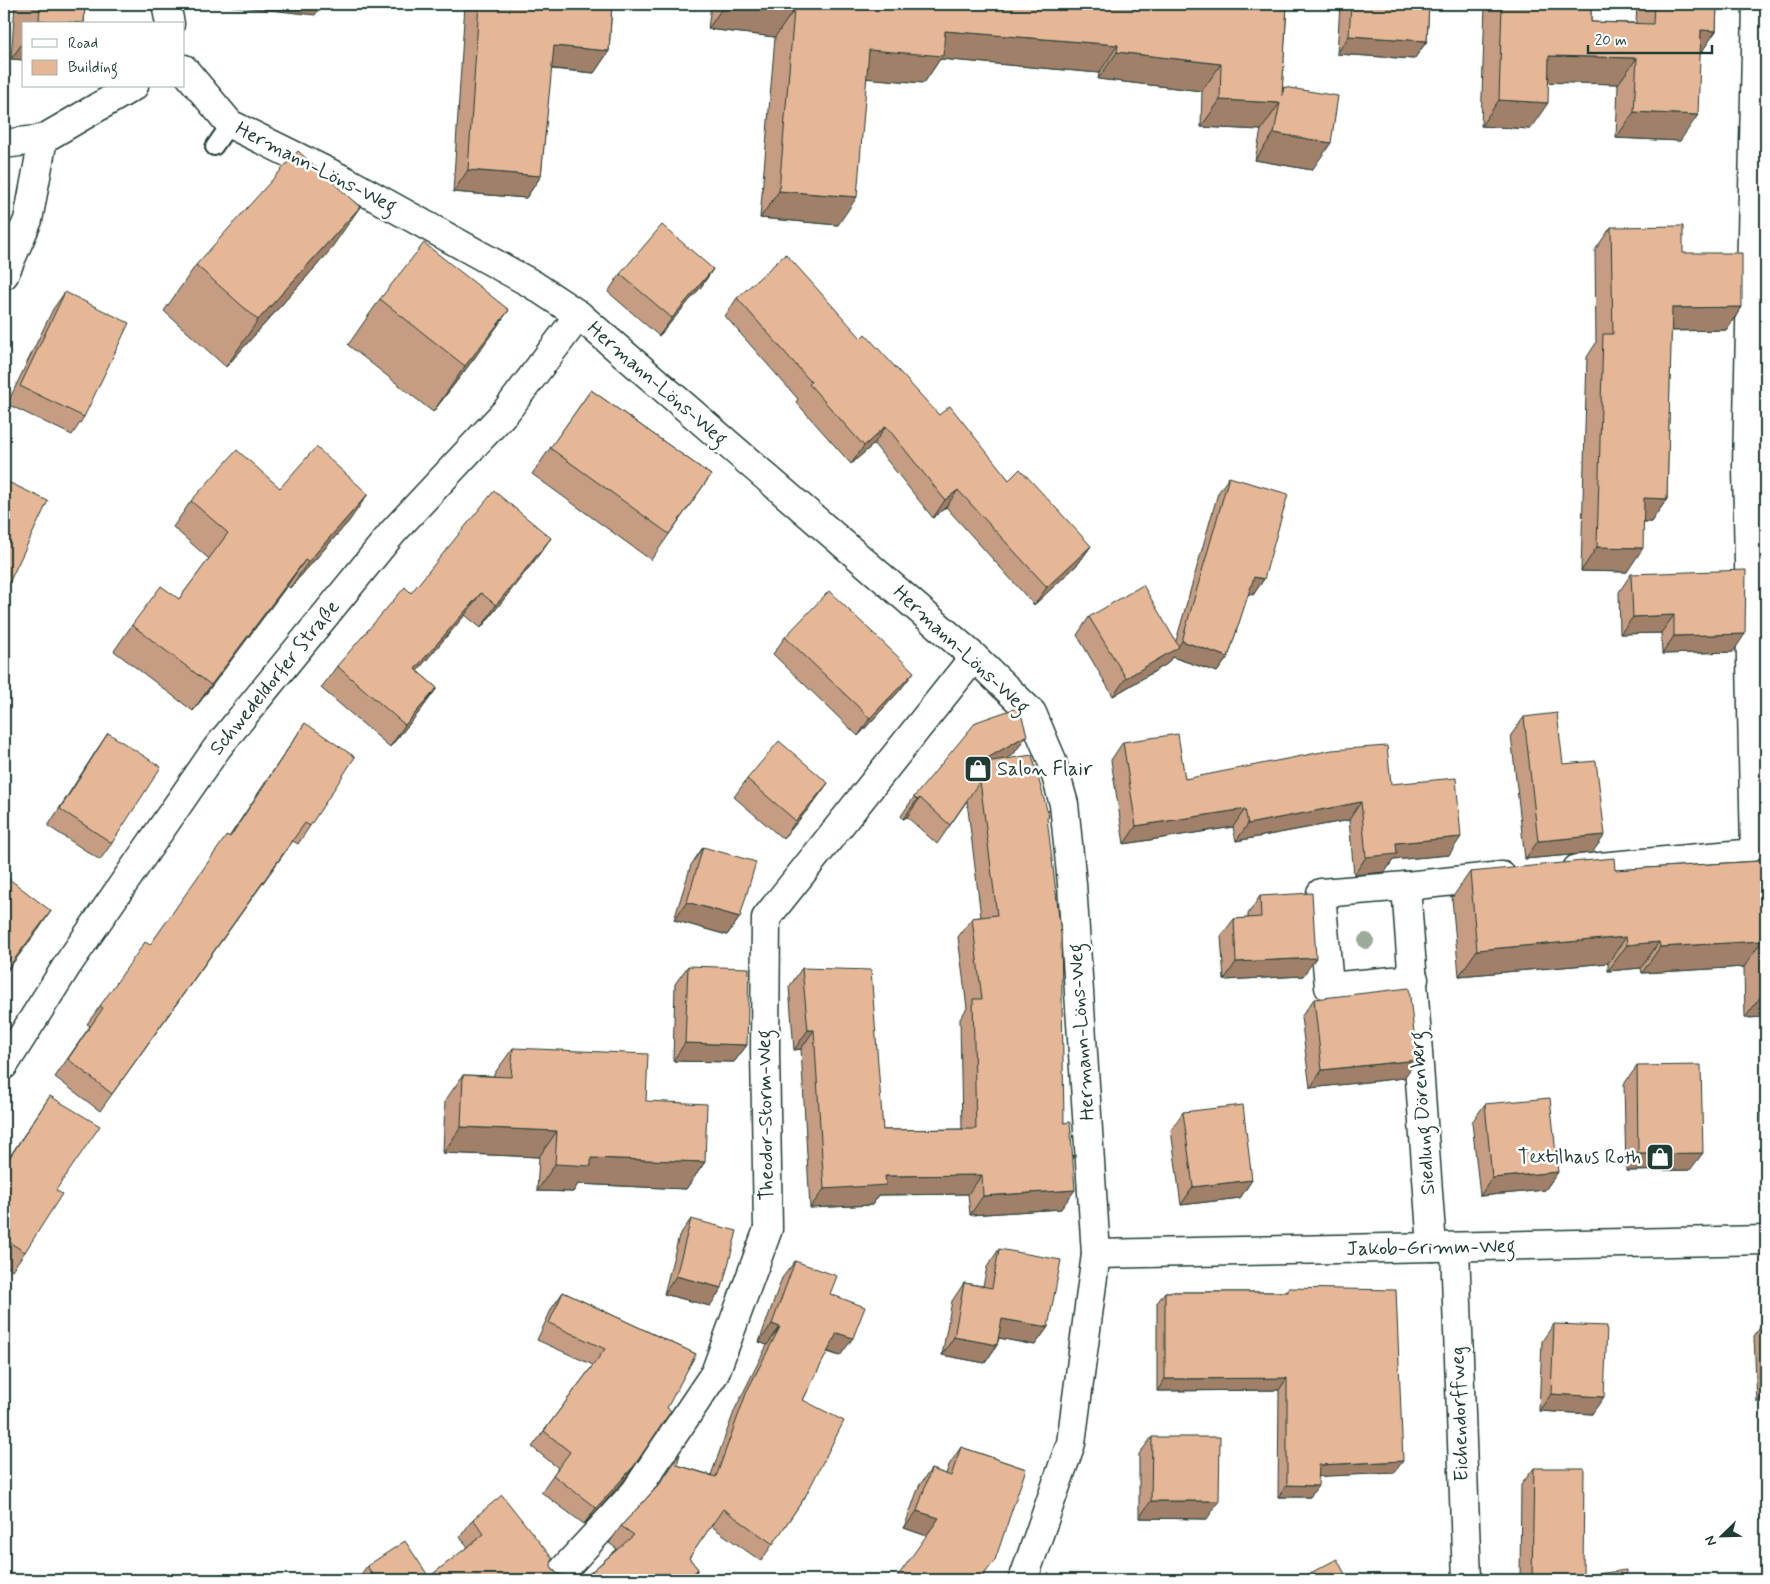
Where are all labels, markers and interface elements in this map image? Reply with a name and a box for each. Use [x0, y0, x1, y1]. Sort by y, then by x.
legend [22, 22, 185, 88]
scale bar [1588, 22, 1711, 54]
text: 20 m [1595, 31, 1627, 51]
text: Road [68, 34, 98, 54]
text: Building [68, 58, 118, 79]
street label: Hermann-Löns-Weg [230, 116, 401, 222]
street label: Hermann-Löns-Weg [580, 315, 733, 454]
street label: Hermann-Löns-Weg [885, 579, 1035, 722]
street label: Schwedeldorfer Straße [204, 594, 346, 761]
shop icon: Salon Flair [963, 754, 993, 784]
place label: Salon Flair [997, 756, 1093, 783]
street label: Hermann-Löns-Weg [1062, 942, 1104, 1122]
street label: Theodor-Storm-Weg [751, 1029, 783, 1201]
street label: Siedlung Dörenberg [1404, 1030, 1444, 1196]
shop icon: Textilhaus Roth [1645, 1142, 1675, 1172]
place label: Textilhaus Roth [1518, 1144, 1641, 1171]
street label: Jakob-Grimm-Weg [1346, 1233, 1516, 1265]
street label: Eichendorffweg [1444, 1346, 1476, 1482]
north arrow [1698, 1512, 1748, 1562]
text: N [1701, 1533, 1721, 1548]

